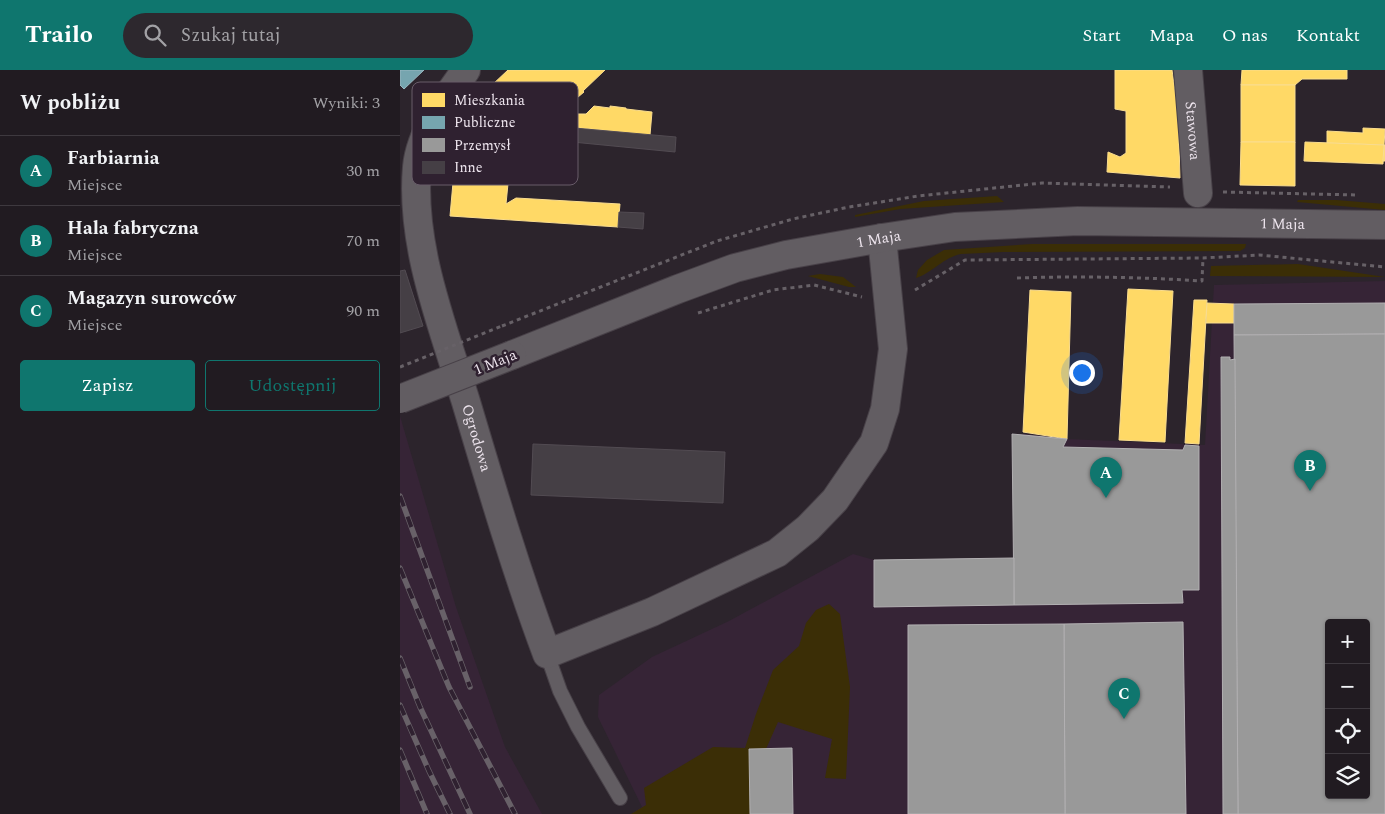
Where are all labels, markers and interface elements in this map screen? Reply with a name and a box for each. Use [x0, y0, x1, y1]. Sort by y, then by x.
search box [123, 13, 473, 58]
text: Trailo [25, 17, 93, 53]
icon: search [141, 21, 169, 49]
text: Szukaj tutaj [181, 21, 281, 50]
text: Start [1082, 22, 1121, 49]
text: Mapa [1149, 22, 1194, 49]
text: O nas [1222, 22, 1268, 49]
text: Kontakt [1296, 22, 1360, 49]
legend [412, 82, 578, 185]
text: W pobliżu [20, 87, 120, 119]
text: Mieszkania [454, 90, 525, 111]
text: Wyniki: 3 [313, 91, 380, 115]
street label: Stawowa [1179, 101, 1206, 162]
text: Publiczne [454, 112, 516, 133]
text: Przemysł [454, 135, 511, 156]
text: Farbiarnia [67, 144, 160, 173]
text: Inne [454, 157, 483, 178]
text: A [30, 159, 42, 183]
text: 30 m [346, 159, 380, 183]
text: Miejsce [67, 173, 122, 197]
street label: 1 Maja [1260, 212, 1306, 236]
text: Hala fabryczna [67, 214, 199, 243]
street label: 1 Maja [854, 224, 903, 254]
text: B [30, 229, 42, 253]
text: 70 m [346, 229, 380, 253]
text: Miejsce [67, 243, 122, 267]
text: Magazyn surowców [67, 284, 236, 313]
text: C [30, 299, 42, 323]
text: 90 m [346, 299, 380, 323]
text: Miejsce [67, 313, 122, 337]
street label: 1 Maja [470, 343, 521, 382]
button: Zapisz [20, 360, 195, 411]
button: Udostępnij [205, 360, 380, 411]
your location [1069, 360, 1095, 386]
street label: Ogrodowa [455, 401, 497, 475]
pin: B [1294, 450, 1326, 491]
pin: A [1090, 457, 1122, 498]
map controls [1325, 619, 1370, 799]
button: + [1325, 619, 1370, 664]
button: − [1325, 664, 1370, 709]
pin: C [1108, 678, 1140, 719]
button: locate [1325, 709, 1370, 754]
button: layers [1325, 754, 1370, 799]

